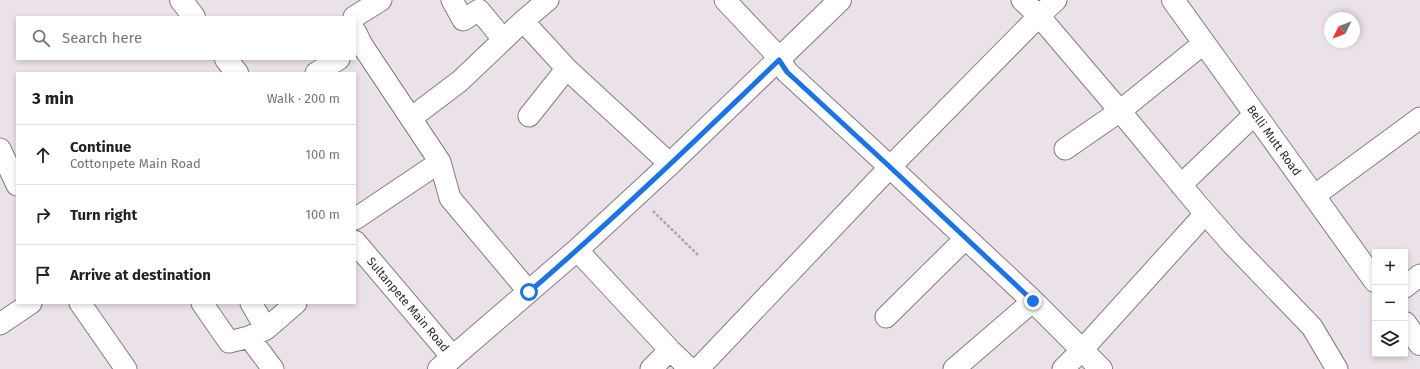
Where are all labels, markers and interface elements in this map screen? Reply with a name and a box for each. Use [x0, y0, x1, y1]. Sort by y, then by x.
north arrow [1324, 12, 1360, 48]
search box [16, 16, 356, 60]
icon: search [30, 27, 52, 49]
text: Search here [62, 29, 142, 47]
text: 3 min [32, 88, 74, 109]
text: Walk · 200 m [267, 91, 340, 106]
street label: Belli Mutt Road [1244, 103, 1304, 178]
text: Continue [70, 138, 131, 156]
icon: ahead [32, 144, 54, 166]
text: 100 m [305, 147, 340, 162]
text: Cottonpete Main Road [70, 156, 201, 171]
icon: right [32, 204, 54, 226]
text: Turn right [70, 206, 137, 224]
text: 100 m [305, 207, 340, 222]
map controls [1372, 249, 1408, 357]
button: + [1372, 249, 1408, 285]
street label: Sultanpete Main Road [364, 254, 452, 355]
icon: arrive [32, 264, 54, 286]
text: Arrive at destination [70, 266, 211, 284]
route start [520, 283, 538, 301]
button: − [1372, 285, 1408, 321]
route end [1024, 292, 1042, 310]
button: layers [1372, 321, 1408, 357]

